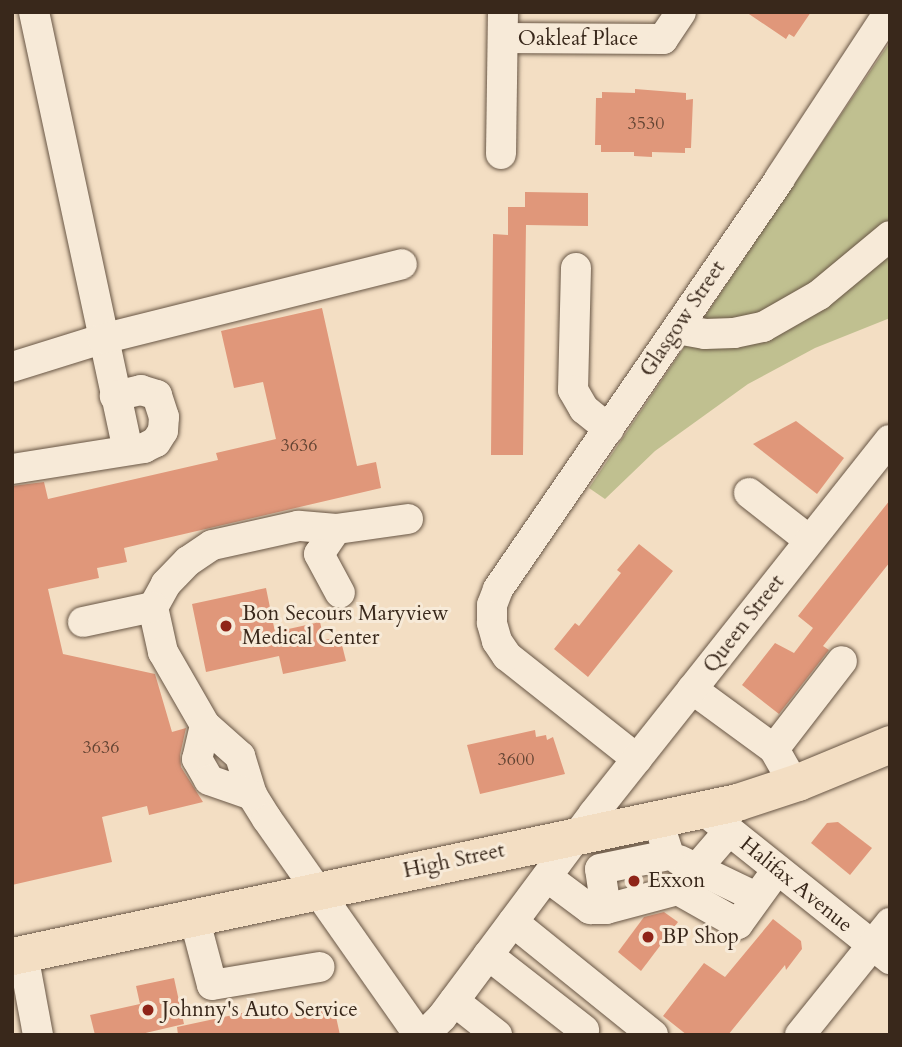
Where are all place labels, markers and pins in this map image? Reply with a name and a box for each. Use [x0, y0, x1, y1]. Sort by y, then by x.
place label: Bon Secours Maryview Medical Center [242, 601, 449, 651]
marker: Bon Secours Maryview Medical Center [216, 616, 236, 636]
place label: Exxon [648, 868, 705, 894]
marker: Exxon [626, 873, 642, 889]
place label: BP Shop [662, 924, 739, 950]
marker: BP Shop [640, 929, 656, 945]
place label: Johnny's Auto Service [162, 997, 358, 1023]
marker: Johnny's Auto Service [140, 1002, 156, 1018]

